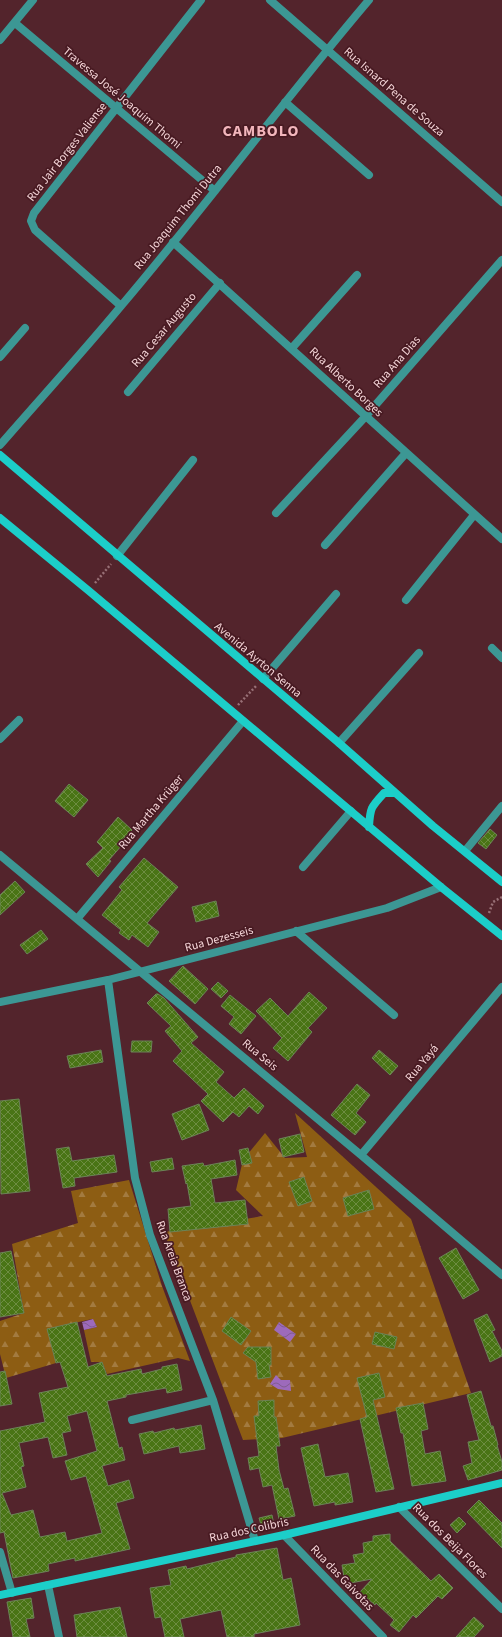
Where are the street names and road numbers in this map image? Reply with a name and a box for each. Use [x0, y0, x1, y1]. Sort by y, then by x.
street label: Travessa José Joaquim Thomi [59, 43, 185, 153]
street label: Rua Isnard Pena de Souza [340, 43, 448, 141]
street label: Rua Jair Borges Valiense [23, 99, 111, 205]
street label: Rua Joaquim Thomi Dutra [130, 161, 226, 273]
street label: Rua Cesar Augusto [128, 289, 200, 371]
street label: Rua Ana Dias [369, 332, 425, 392]
street label: Rua Alberto Borges [305, 343, 387, 421]
street label: Avenida Ayrton Senna [211, 618, 305, 702]
street label: Rua Martha Krüger [114, 770, 188, 853]
street label: Rua Dezesseis [183, 922, 255, 956]
street label: Rua Seis [238, 1035, 282, 1075]
street label: Rua Yayá [401, 1041, 443, 1085]
street label: Rua Areia Branca [152, 1218, 196, 1304]
street label: Rua dos Beija Flores [409, 1500, 491, 1582]
street label: Rua dos Colibris [208, 1513, 290, 1547]
street label: Rua das Gaivotas [306, 1541, 378, 1615]

